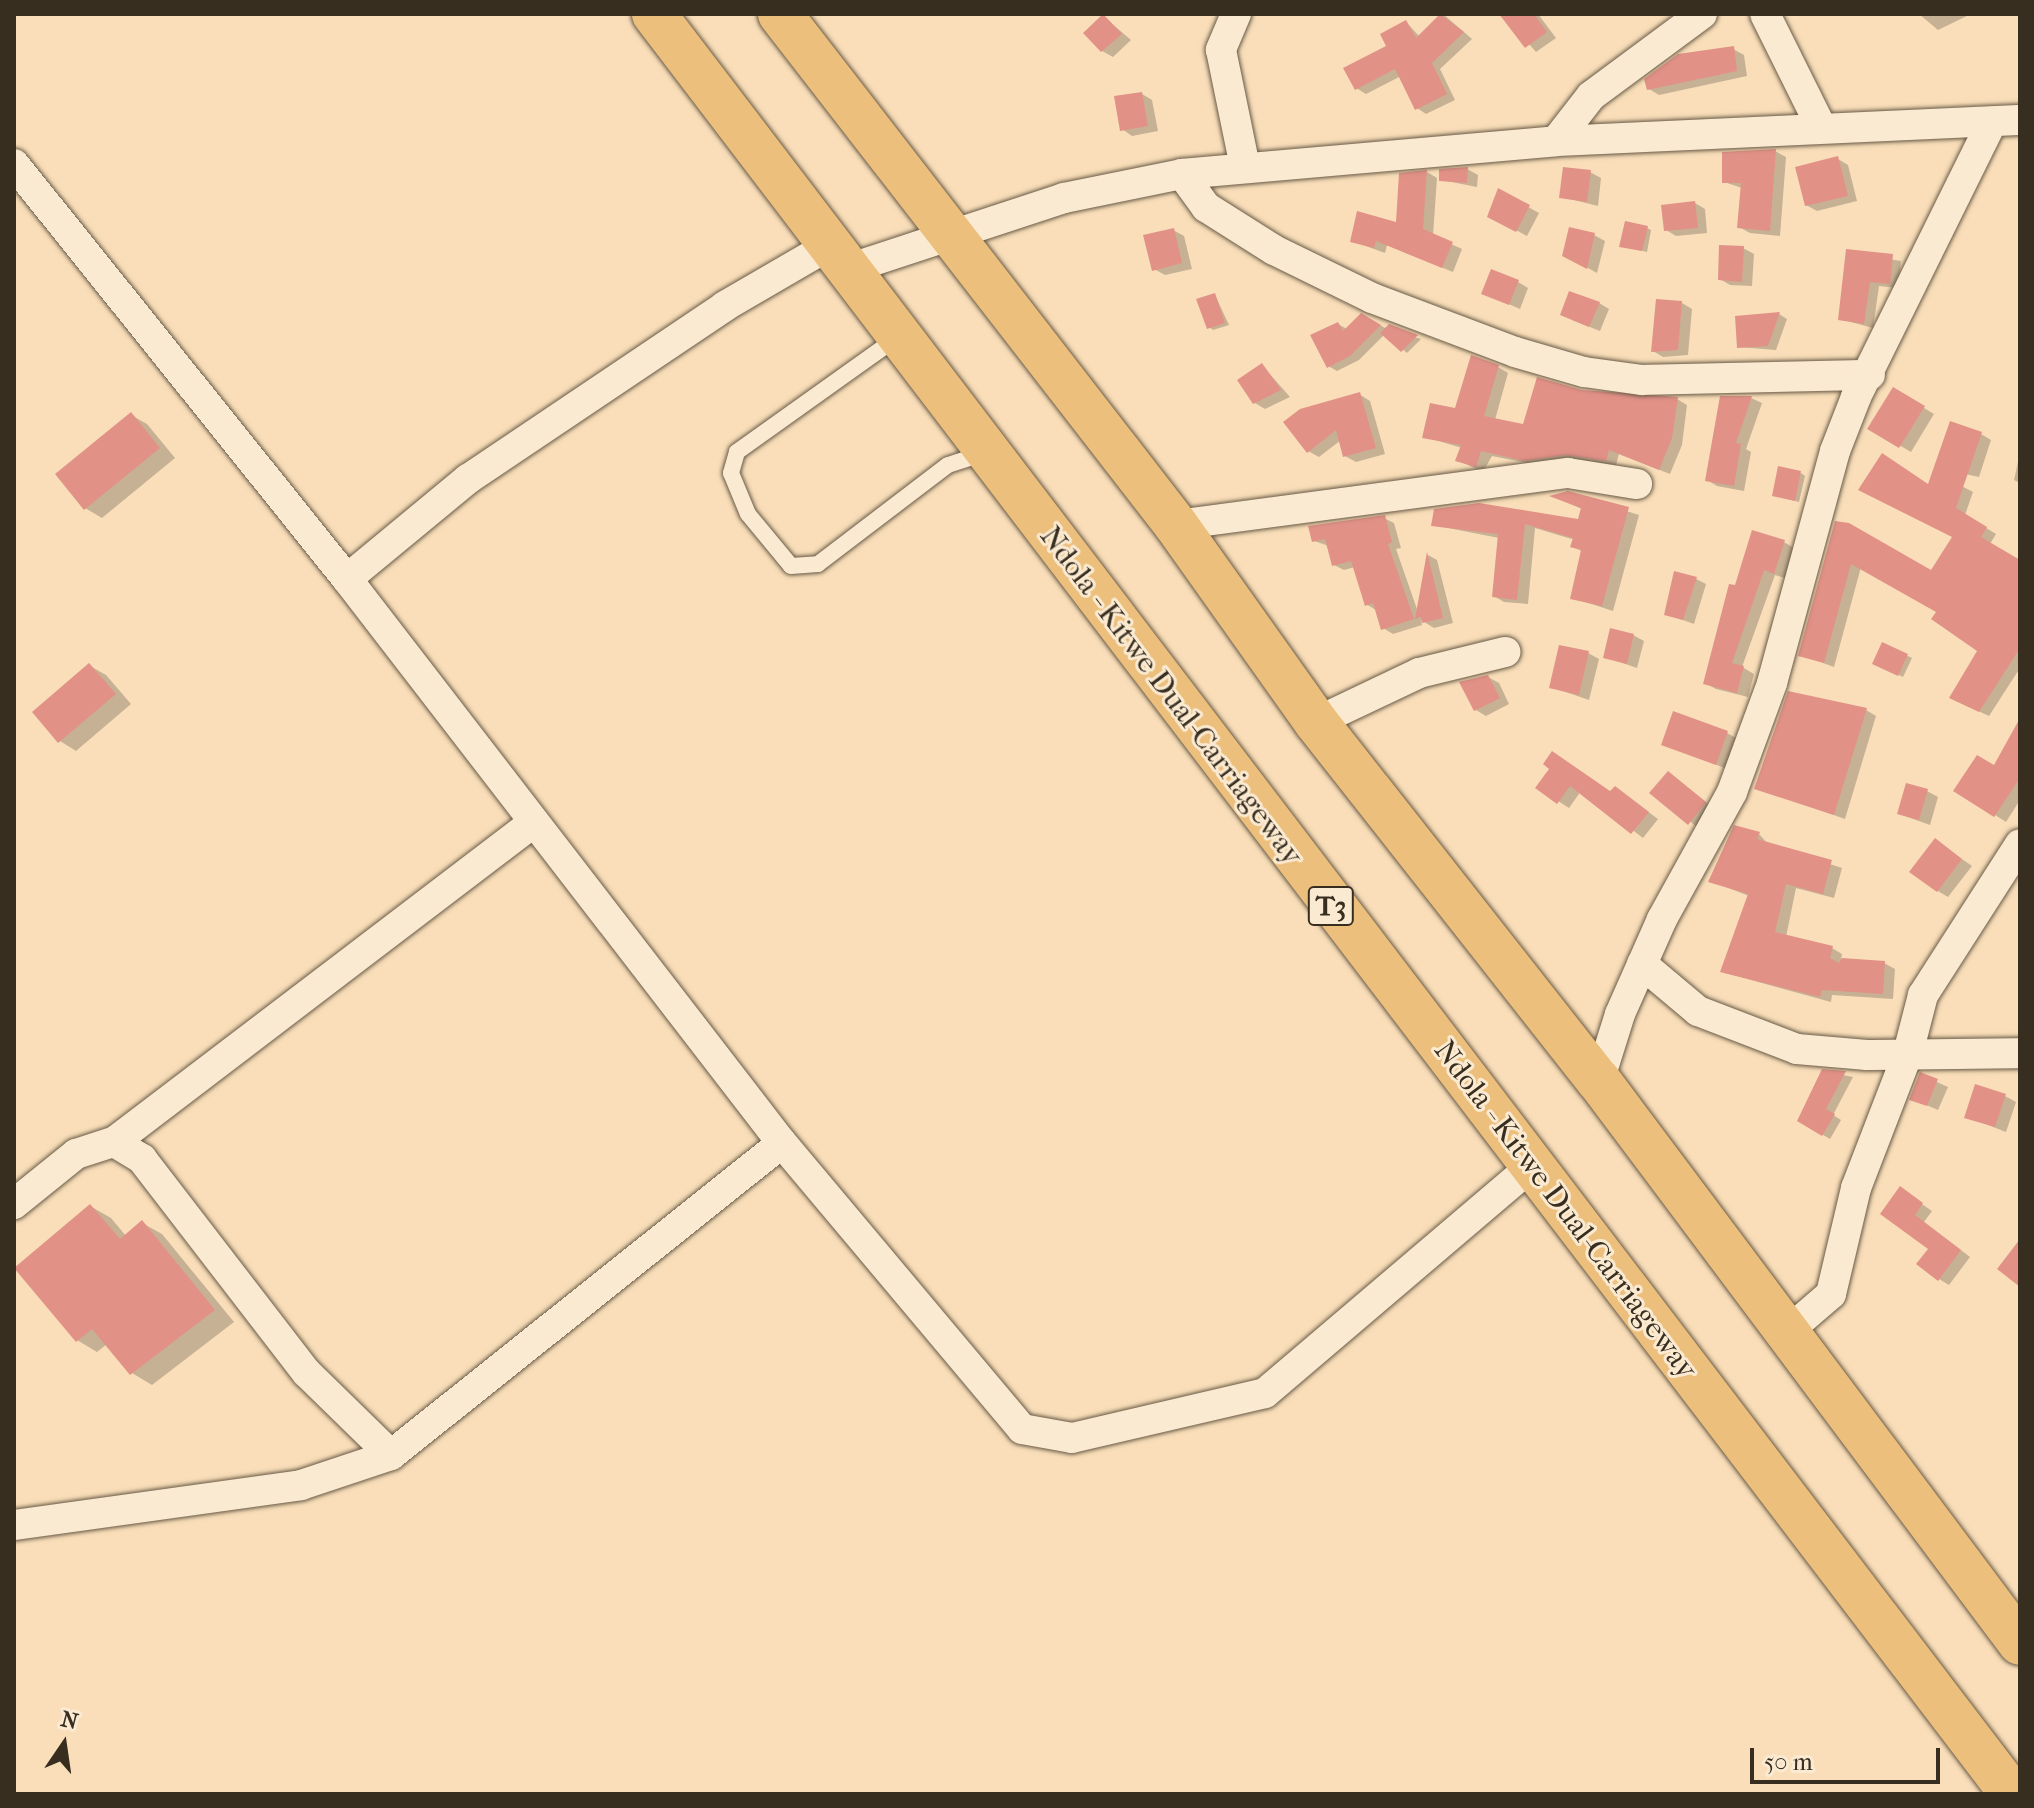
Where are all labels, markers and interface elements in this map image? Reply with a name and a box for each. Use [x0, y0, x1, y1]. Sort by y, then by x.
street label: Ndola - Kitwe Dual-Carriageway [1032, 520, 1310, 872]
road number: T3 [1307, 882, 1355, 930]
street label: Ndola - Kitwe Dual-Carriageway [1426, 1034, 1704, 1386]
north arrow [24, 1704, 104, 1784]
text: N [58, 1706, 80, 1735]
scale bar [1754, 1732, 1944, 1782]
text: 50 m [1764, 1748, 1813, 1776]

